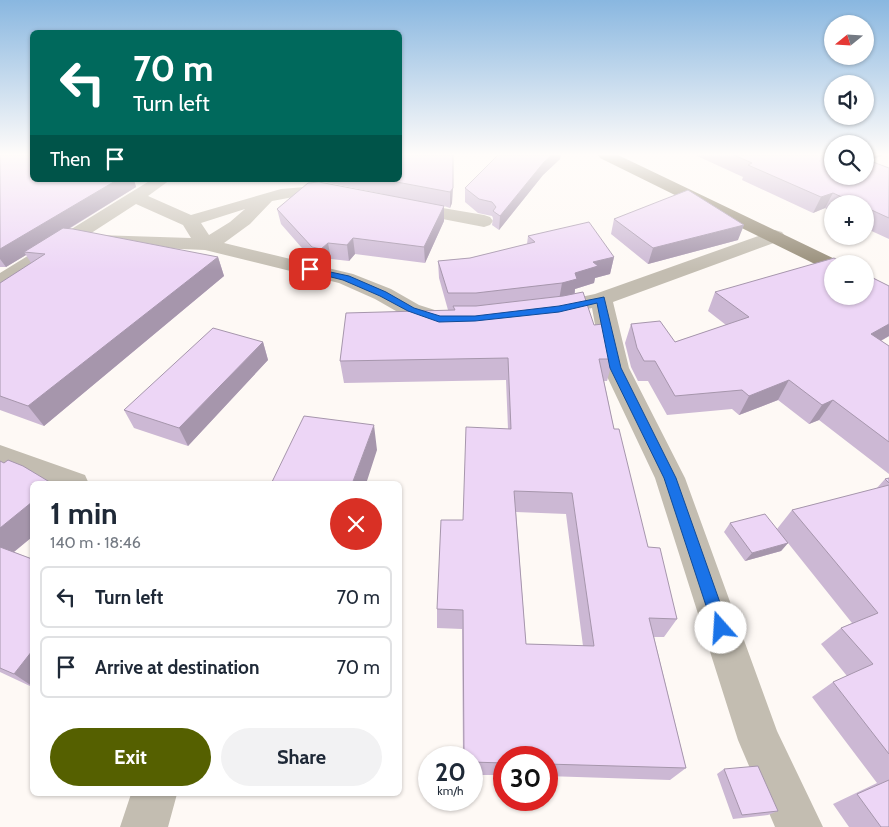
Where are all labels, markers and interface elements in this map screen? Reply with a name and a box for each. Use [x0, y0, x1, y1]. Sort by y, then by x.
north arrow [824, 15, 874, 65]
map controls [824, 15, 874, 305]
text: 70 m [133, 47, 214, 90]
icon: left [50, 50, 115, 115]
button: sound [824, 75, 874, 125]
text: Turn left [133, 90, 210, 117]
button: search [824, 135, 874, 185]
icon: arrive [101, 145, 129, 173]
text: Then [50, 148, 91, 171]
button: + [824, 195, 874, 245]
pin [289, 248, 331, 290]
icon: arrive [296, 255, 324, 283]
button: − [824, 255, 874, 305]
text: 1 min [50, 495, 118, 532]
button: close [330, 498, 382, 550]
text: 140 m · 18:46 [50, 533, 141, 552]
icon: left [52, 583, 80, 611]
text: Turn left [95, 586, 163, 609]
text: 70 m [336, 586, 380, 609]
position arrow [694, 601, 746, 653]
icon: arrive [52, 653, 80, 681]
text: Arrive at destination [95, 656, 259, 679]
text: 70 m [336, 656, 380, 679]
button: Exit [50, 728, 211, 786]
button: Share [221, 728, 382, 786]
speed limit sign: 30 [493, 746, 558, 811]
text: 20 [435, 757, 466, 787]
text: km/h [437, 783, 464, 798]

